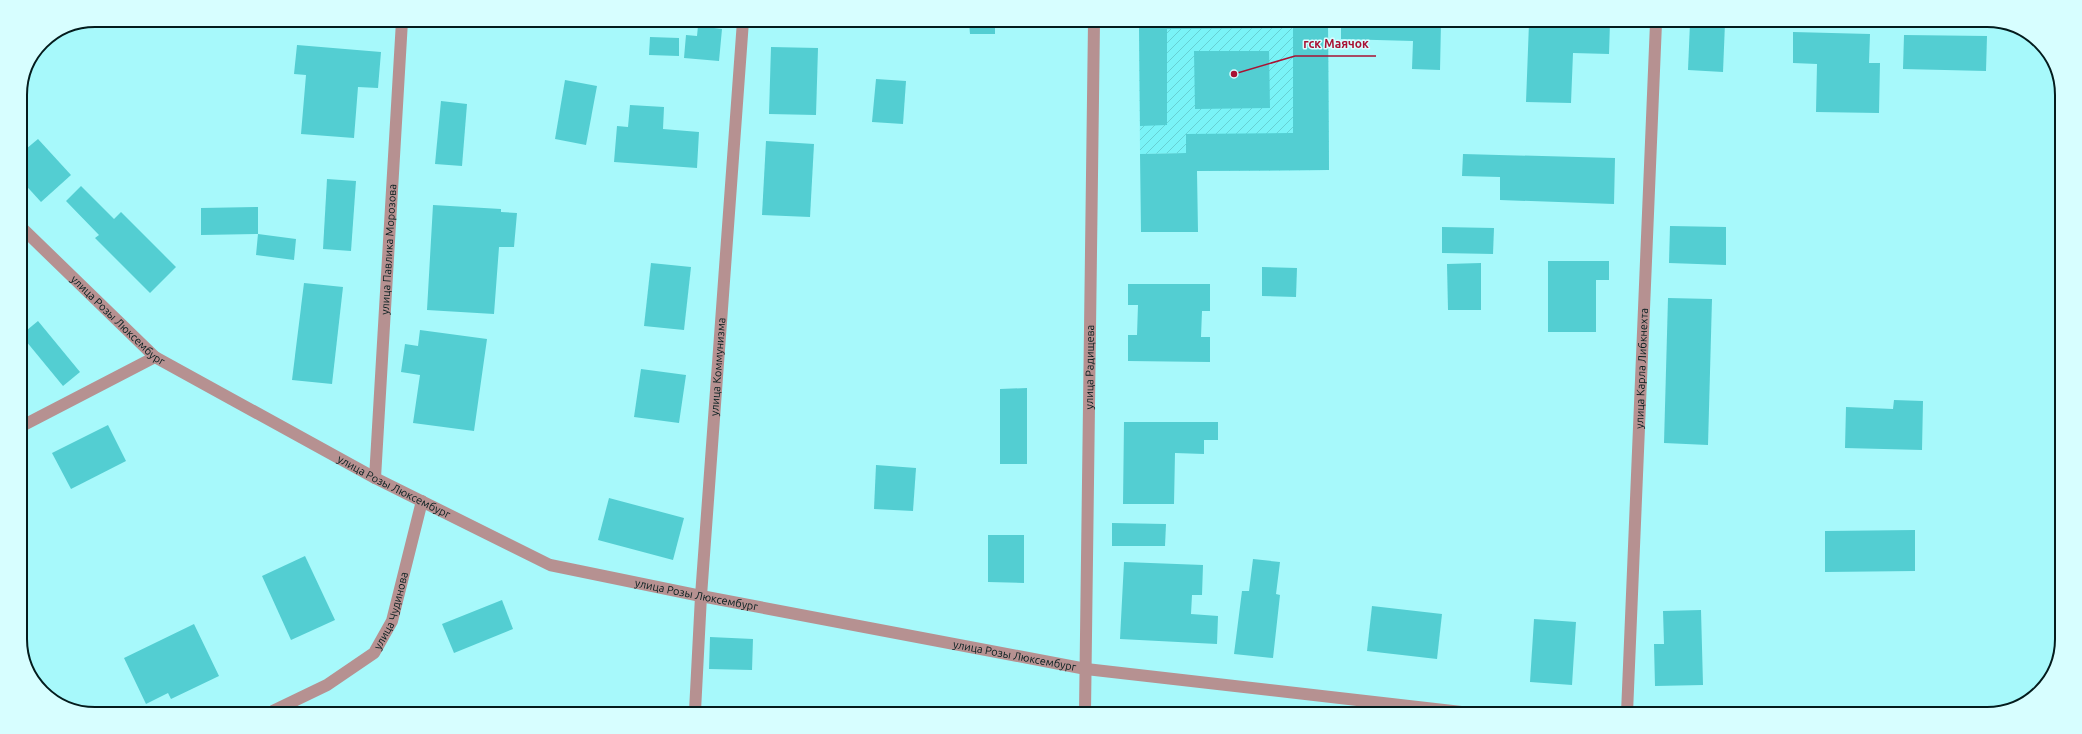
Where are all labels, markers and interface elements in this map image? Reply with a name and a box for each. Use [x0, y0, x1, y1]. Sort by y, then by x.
callout: гск Маячок [1295, 32, 1376, 56]
text: гск Маячок [1303, 37, 1369, 50]
street label: улица Павлика Морозова [379, 184, 398, 315]
street label: улица Розы Люксембург [69, 273, 168, 368]
street label: улица Карла Либкнехта [1633, 308, 1650, 429]
street label: улица Коммунизма [708, 317, 727, 417]
street label: улица Радищева [1083, 325, 1096, 409]
street label: улица Розы Люксембург [336, 453, 453, 521]
street label: улица Чудинова [371, 570, 410, 651]
street label: улица Розы Люксембург [634, 577, 759, 613]
street label: улица Розы Люксембург [952, 638, 1078, 673]

